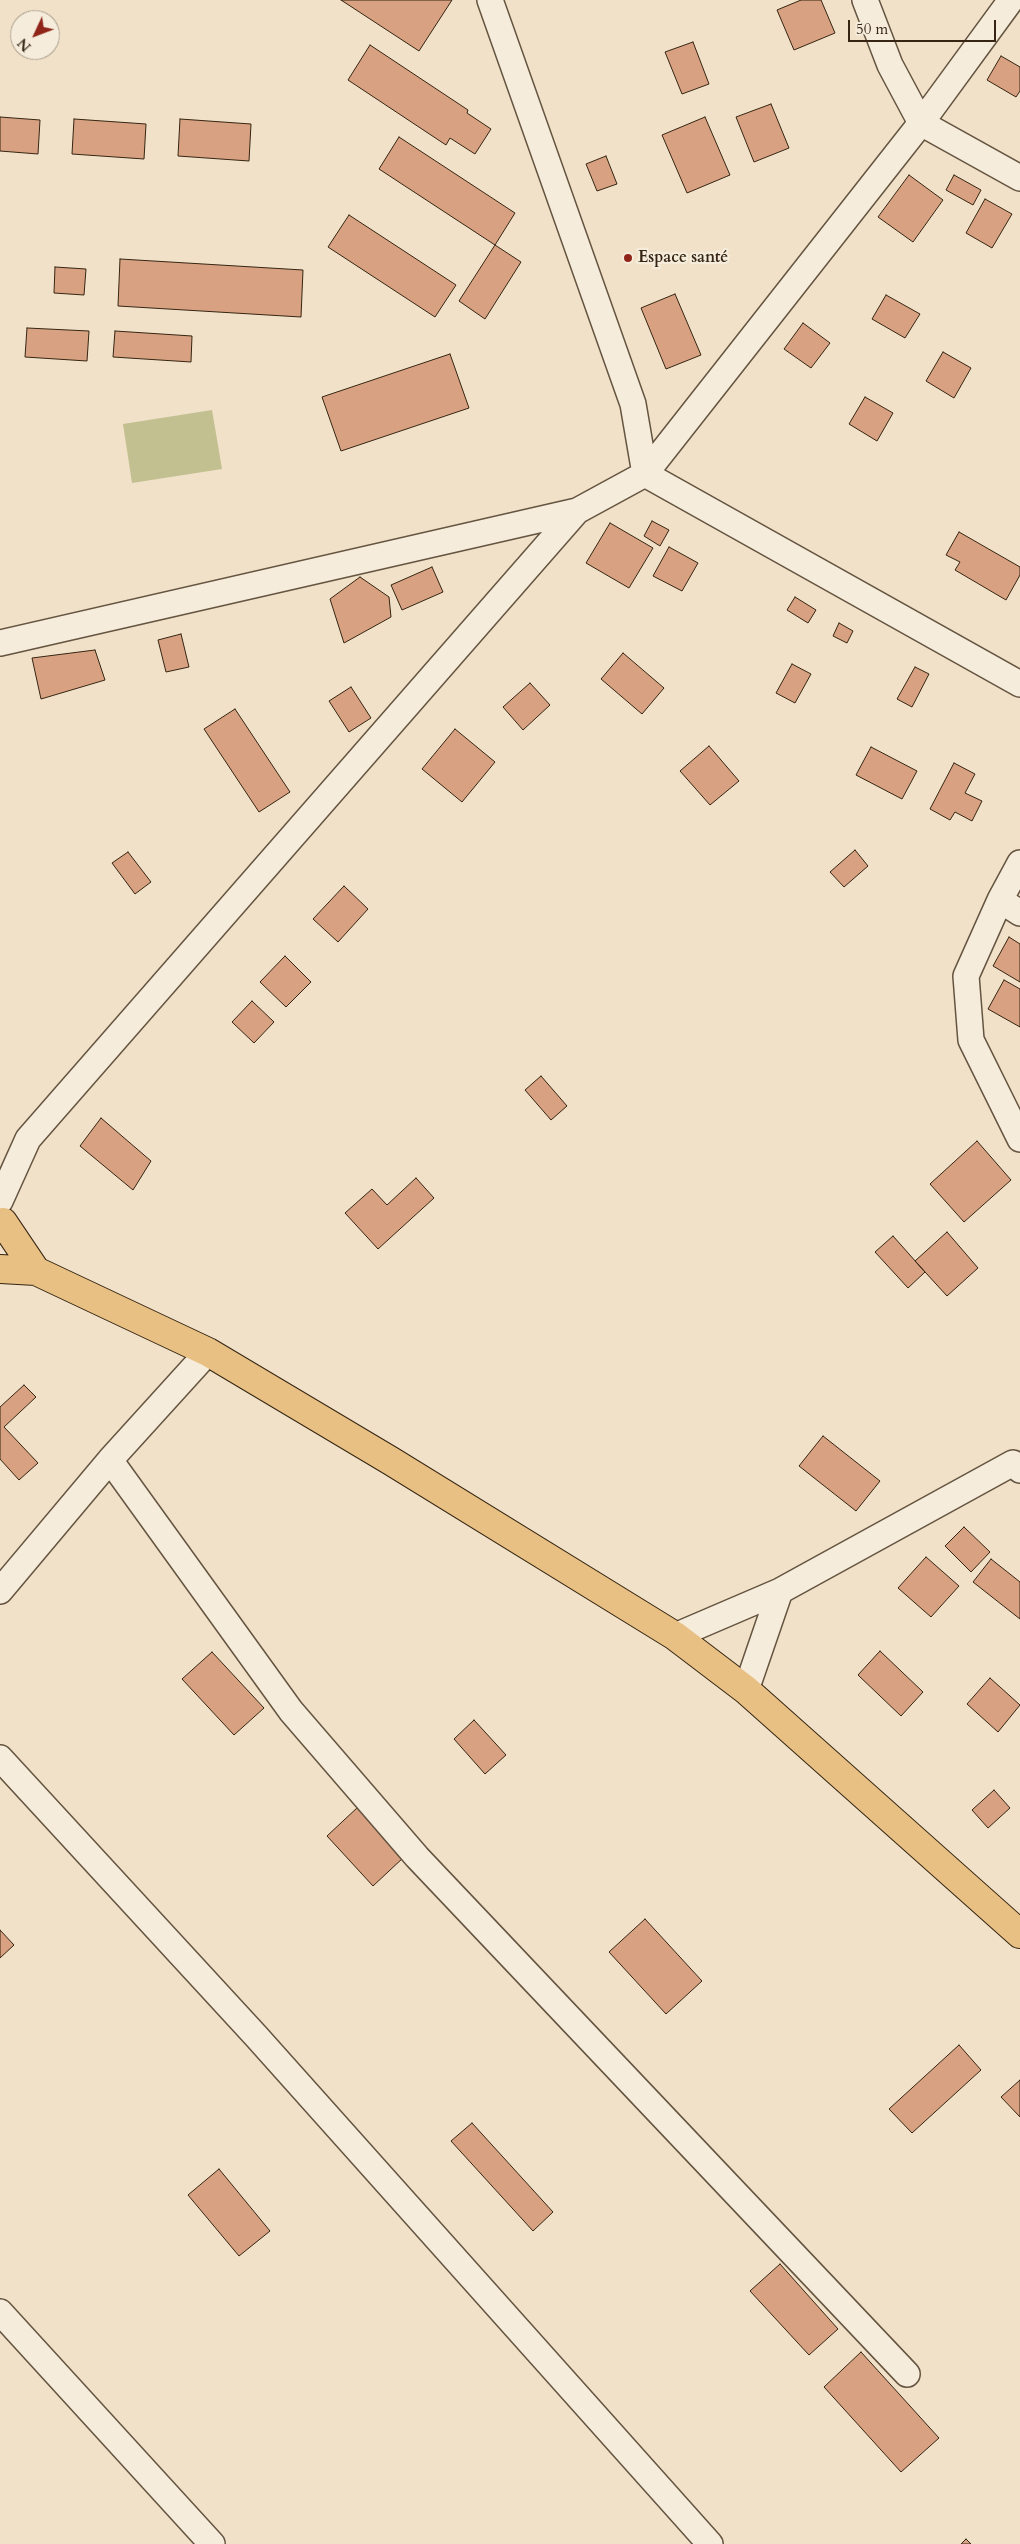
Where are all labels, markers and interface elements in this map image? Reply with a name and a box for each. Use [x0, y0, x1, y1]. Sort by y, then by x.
north arrow [10, 10, 60, 60]
scale bar [850, 10, 998, 42]
text: 50 m [856, 19, 888, 39]
text: N [13, 34, 35, 56]
place label: Espace santé [638, 248, 728, 268]
marker: Espace santé [622, 252, 634, 264]

